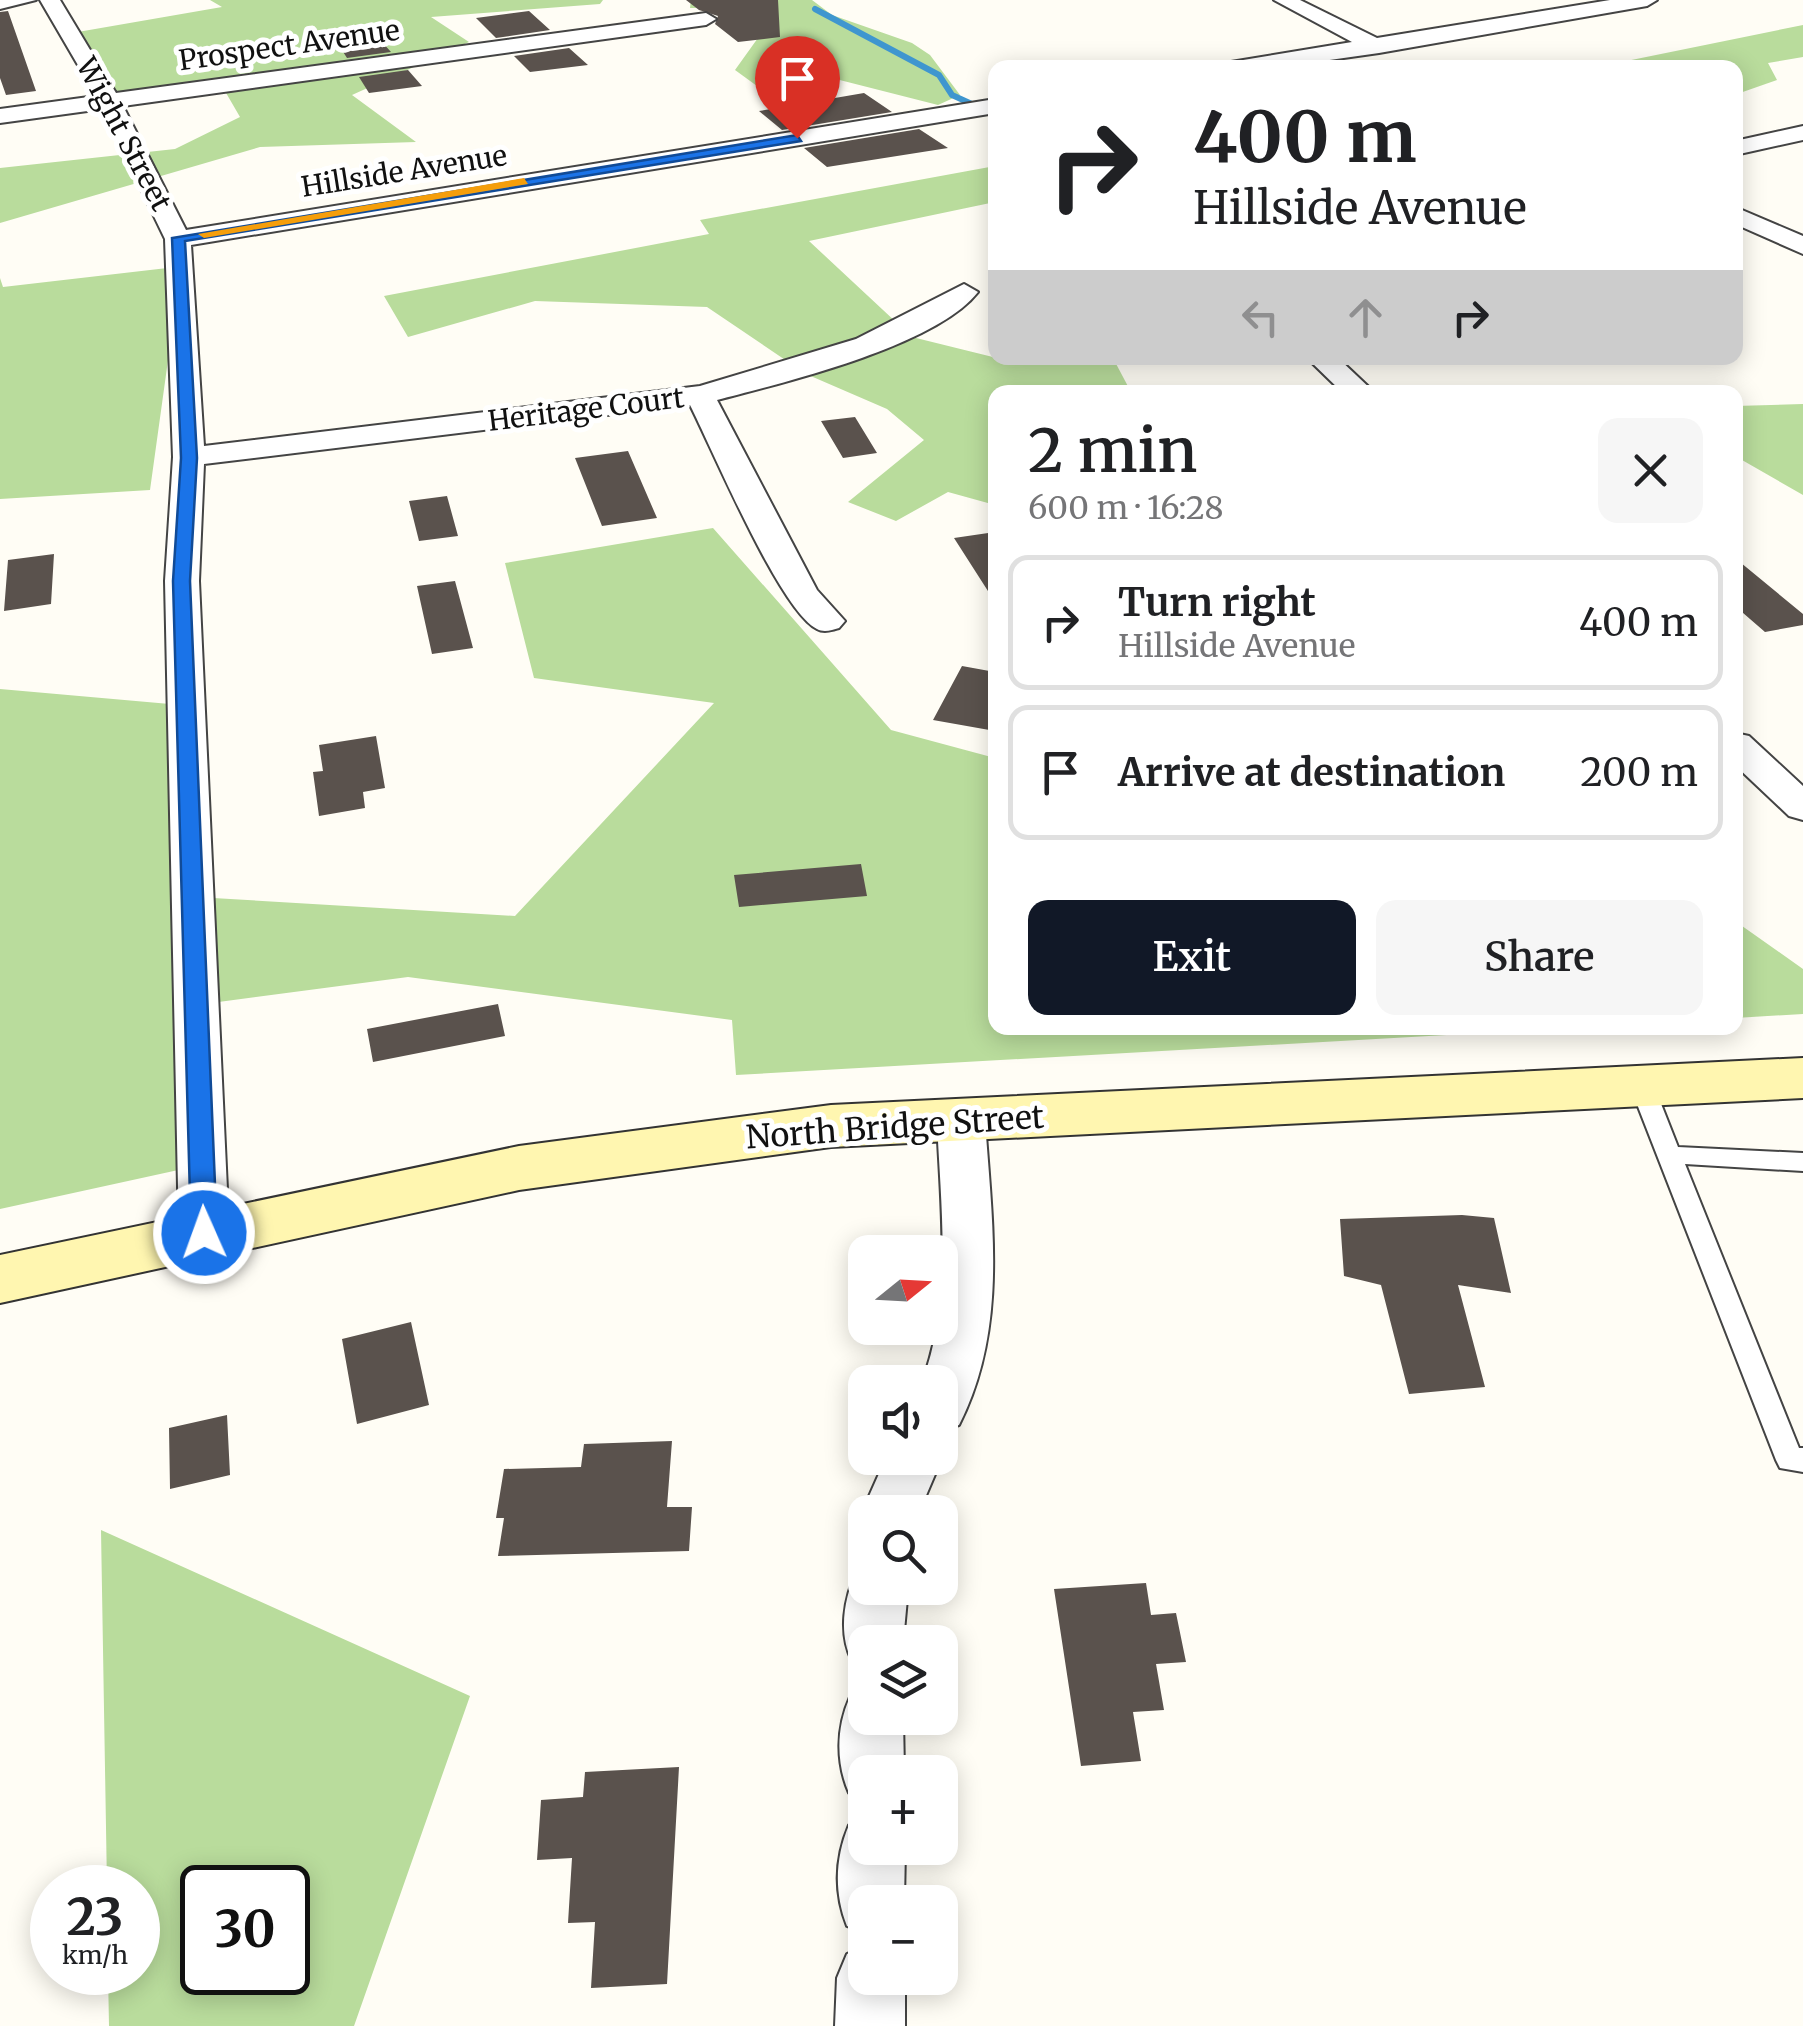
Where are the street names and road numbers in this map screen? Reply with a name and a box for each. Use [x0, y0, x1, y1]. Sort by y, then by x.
street label: Prospect Avenue [176, 12, 402, 78]
street label: Wight Street [68, 50, 180, 217]
street label: Hillside Avenue [299, 137, 509, 205]
street label: Heritage Court [486, 379, 686, 439]
street label: North Bridge Street [745, 1097, 1046, 1157]

